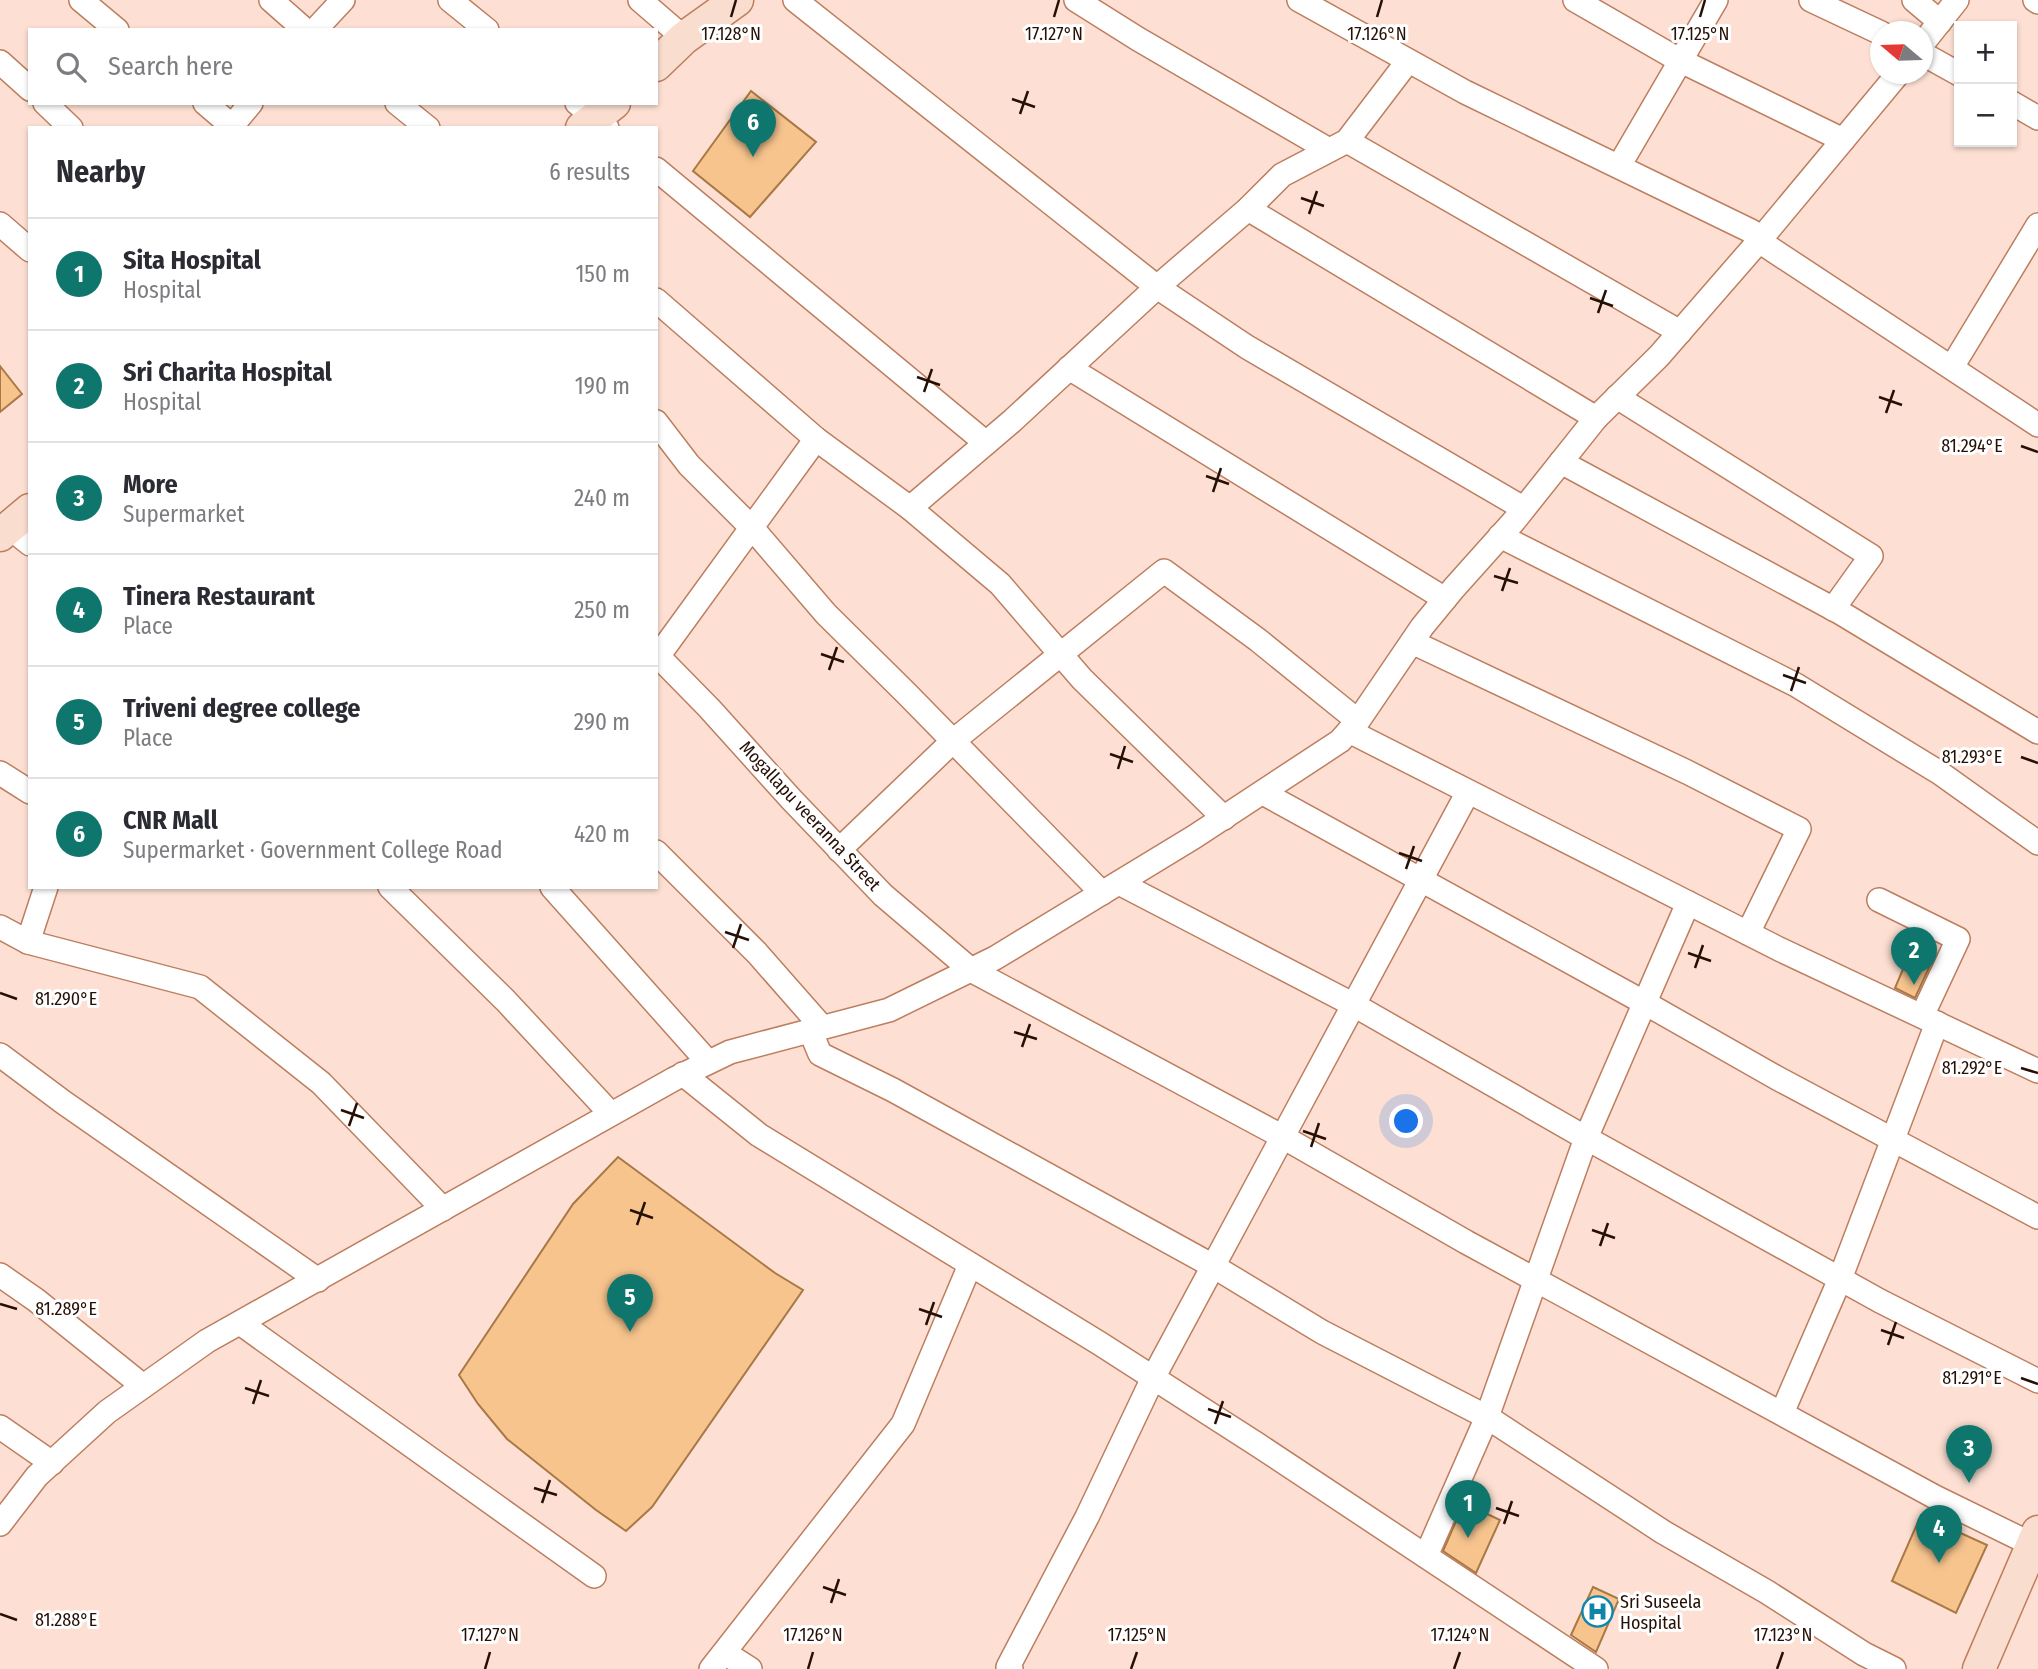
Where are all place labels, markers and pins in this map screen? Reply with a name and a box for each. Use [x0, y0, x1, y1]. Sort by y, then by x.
pin: 6 [730, 99, 776, 157]
pin: 2 [1891, 927, 1937, 985]
pin: 5 [607, 1274, 653, 1332]
pin: 3 [1946, 1425, 1992, 1483]
pin: 1 [1445, 1480, 1491, 1538]
pin: 4 [1916, 1505, 1962, 1563]
place label: Sri Suseela Hospital [1620, 1591, 1701, 1634]
hospital icon: Sri Suseela Hospital [1580, 1595, 1614, 1629]

